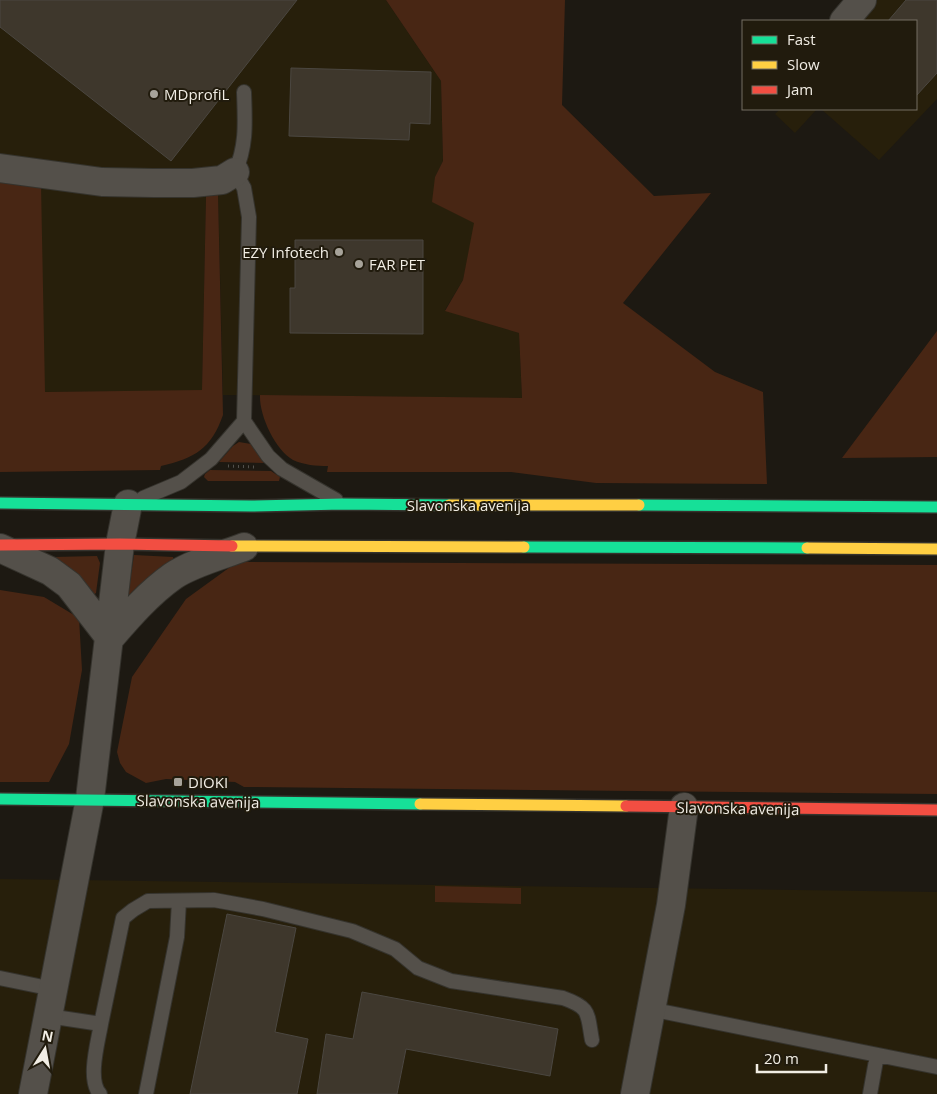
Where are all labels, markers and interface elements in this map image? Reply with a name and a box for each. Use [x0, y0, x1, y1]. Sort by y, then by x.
legend [742, 20, 917, 110]
text: Fast [787, 29, 816, 49]
text: Slow [787, 54, 820, 74]
text: Jam [785, 79, 813, 99]
place label: MDprofiL [164, 84, 230, 104]
marker: MDprofiL [148, 88, 160, 100]
place label: EZY Infotech [242, 242, 329, 262]
marker: EZY Infotech [333, 246, 345, 258]
place label: FAR PET [369, 254, 426, 274]
marker: FAR PET [353, 258, 365, 270]
street label: Slavonska avenija [407, 495, 529, 515]
place label: DIOKI [188, 772, 228, 792]
marker: DIOKI [172, 776, 184, 788]
street label: Slavonska avenija [136, 790, 260, 812]
street label: Slavonska avenija [676, 797, 800, 819]
north arrow [20, 1024, 70, 1074]
text: N [40, 1025, 55, 1046]
scale bar [757, 1042, 826, 1074]
text: 20 m [764, 1048, 799, 1068]

